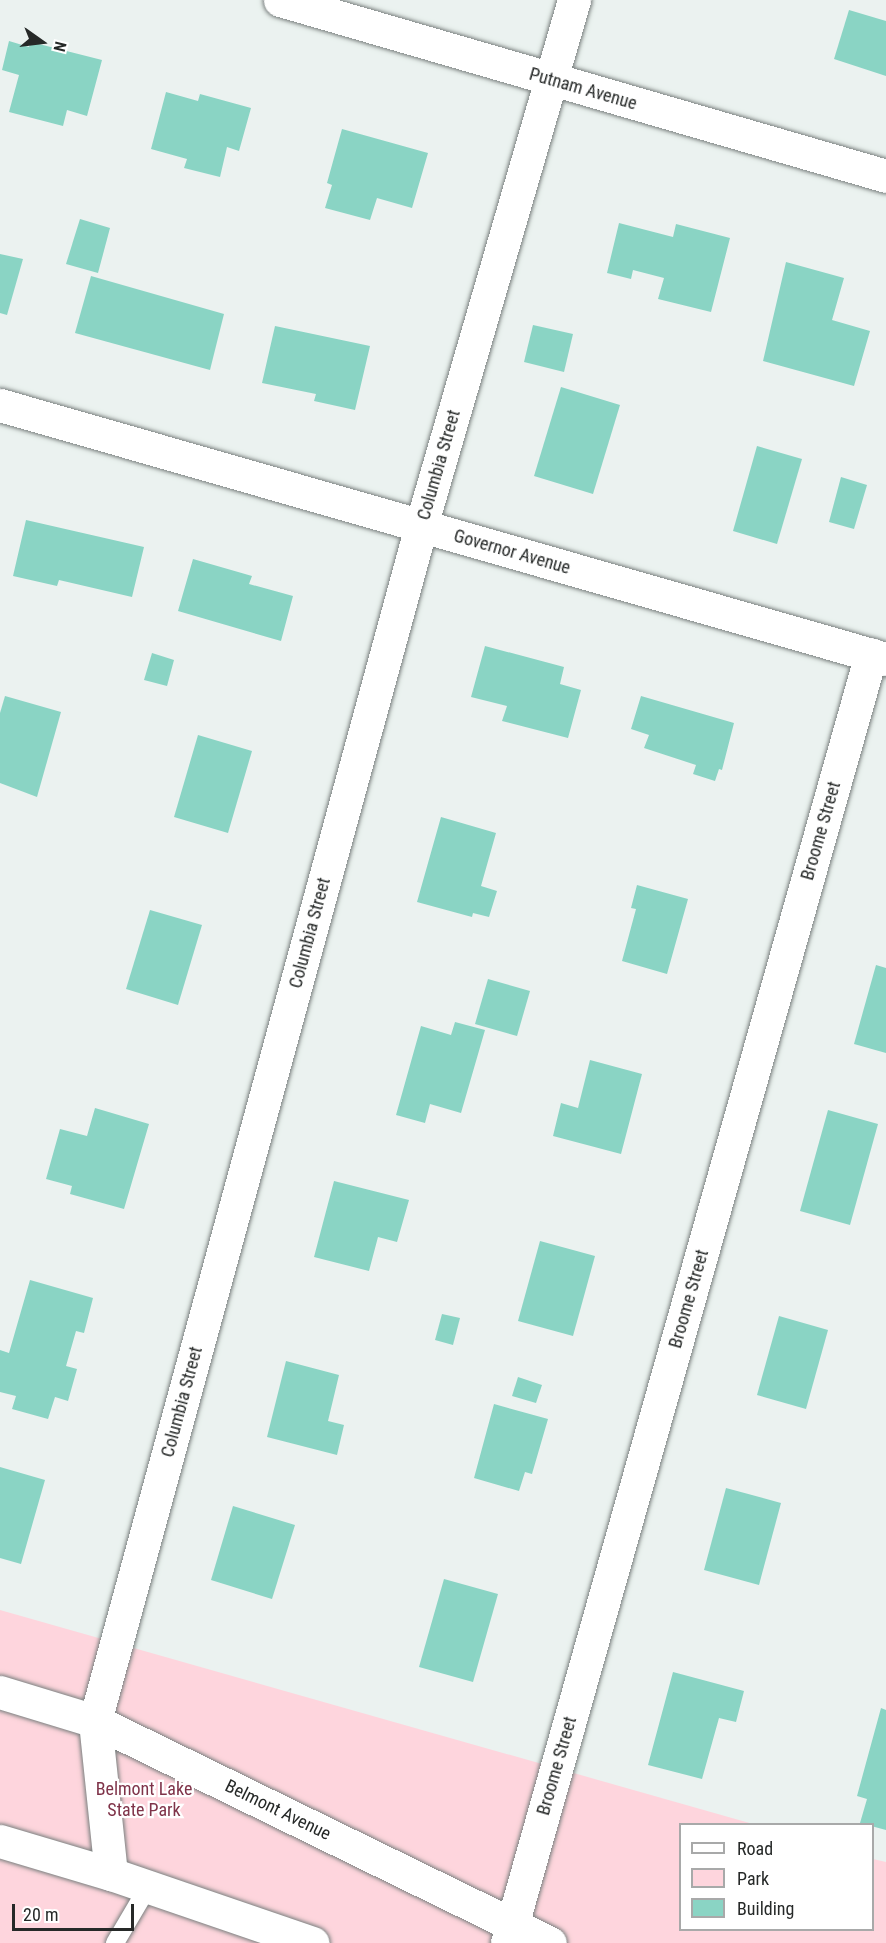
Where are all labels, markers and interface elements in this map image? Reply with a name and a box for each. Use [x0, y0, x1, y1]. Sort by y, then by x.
north arrow [12, 12, 72, 72]
text: N [50, 39, 70, 54]
street label: Putnam Avenue [527, 63, 639, 115]
street label: Columbia Street [413, 407, 465, 523]
street label: Governor Avenue [451, 525, 573, 579]
street label: Broome Street [797, 779, 845, 883]
street label: Columbia Street [285, 875, 335, 991]
street label: Broome Street [665, 1247, 713, 1351]
street label: Columbia Street [157, 1344, 207, 1460]
street label: Broome Street [533, 1714, 581, 1818]
street label: Belmont Avenue [222, 1775, 334, 1845]
park label: Belmont Lake State Park [96, 1779, 192, 1822]
legend [679, 1823, 874, 1931]
text: Road [737, 1838, 773, 1859]
text: Park [737, 1868, 769, 1889]
scale bar [15, 1892, 136, 1930]
text: Building [737, 1898, 794, 1919]
text: 20 m [23, 1904, 58, 1925]

